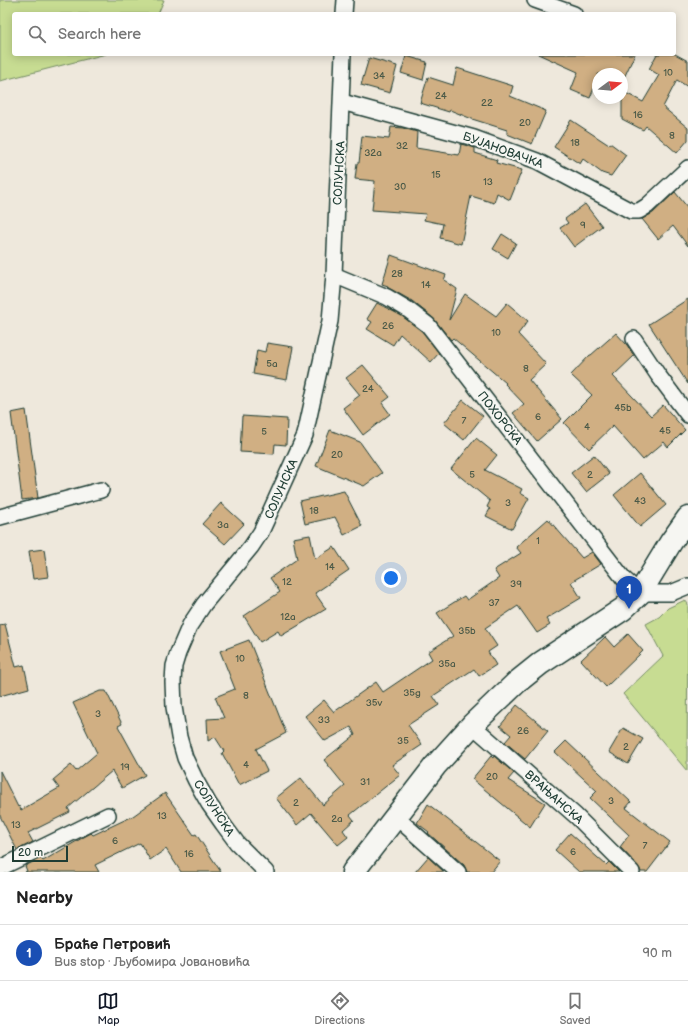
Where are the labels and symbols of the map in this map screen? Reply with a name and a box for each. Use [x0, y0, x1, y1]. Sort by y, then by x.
house number: 10 [663, 67, 673, 79]
north arrow [592, 68, 628, 104]
house number: 34 [373, 70, 385, 82]
house number: 24 [435, 90, 447, 102]
house number: 22 [481, 97, 493, 109]
house number: 16 [633, 109, 643, 121]
house number: 20 [519, 117, 531, 129]
street label: БУЈАНОВАЧКА [461, 129, 546, 172]
house number: 8 [669, 130, 675, 142]
house number: 18 [570, 137, 580, 149]
street label: СОЛУНСКА [330, 140, 349, 205]
house number: 32 [396, 140, 408, 152]
house number: 32a [364, 147, 382, 159]
house number: 15 [431, 169, 441, 181]
house number: 13 [483, 176, 493, 188]
house number: 30 [394, 181, 406, 193]
house number: 9 [580, 219, 586, 231]
house number: 28 [391, 268, 403, 280]
house number: 14 [421, 279, 431, 291]
house number: 26 [382, 320, 394, 332]
house number: 10 [491, 327, 501, 339]
house number: 5a [266, 358, 278, 370]
house number: 8 [523, 363, 529, 375]
house number: 24 [362, 383, 374, 395]
street label: ПОХОРСКА [474, 389, 526, 449]
house number: 45b [614, 402, 632, 414]
house number: 6 [535, 411, 541, 423]
house number: 7 [462, 415, 467, 427]
house number: 4 [584, 421, 590, 433]
house number: 45 [659, 425, 671, 437]
house number: 5 [261, 426, 267, 438]
house number: 20 [331, 449, 343, 461]
street label: СОЛУНСКА [262, 456, 302, 521]
house number: 5 [469, 469, 475, 481]
house number: 2 [587, 469, 593, 481]
house number: 43 [634, 495, 646, 507]
house number: 3 [505, 497, 511, 509]
house number: 18 [309, 505, 319, 517]
house number: 3a [217, 519, 229, 531]
house number: 1 [536, 535, 540, 547]
house number: 14 [325, 561, 335, 573]
your location [381, 568, 401, 588]
house number: 12 [282, 576, 292, 588]
pin: 1 [616, 576, 642, 609]
house number: 39 [510, 578, 522, 590]
house number: 37 [488, 597, 500, 609]
house number: 12a [280, 611, 296, 623]
house number: 35b [458, 625, 476, 637]
house number: 10 [235, 653, 245, 665]
house number: 35a [438, 658, 456, 670]
house number: 35g [403, 687, 421, 699]
house number: 8 [243, 690, 249, 702]
house number: 35v [366, 697, 383, 709]
house number: 3 [95, 708, 101, 720]
house number: 33 [318, 714, 330, 726]
house number: 26 [517, 725, 529, 737]
house number: 35 [397, 735, 409, 747]
house number: 2 [623, 741, 629, 753]
house number: 4 [243, 759, 249, 771]
house number: 19 [120, 761, 130, 773]
street label: ВРАЊАНСКА [521, 767, 586, 828]
house number: 20 [486, 771, 498, 783]
house number: 31 [360, 776, 370, 788]
street label: СОЛУНСКА [190, 777, 238, 840]
house number: 3 [608, 795, 614, 807]
house number: 2 [293, 797, 299, 809]
house number: 13 [157, 810, 167, 822]
house number: 2a [331, 813, 343, 825]
house number: 13 [11, 819, 21, 831]
house number: 6 [112, 835, 118, 847]
house number: 7 [643, 840, 648, 852]
scale bar [12, 844, 68, 863]
house number: 6 [570, 846, 576, 858]
house number: 16 [184, 848, 194, 860]

